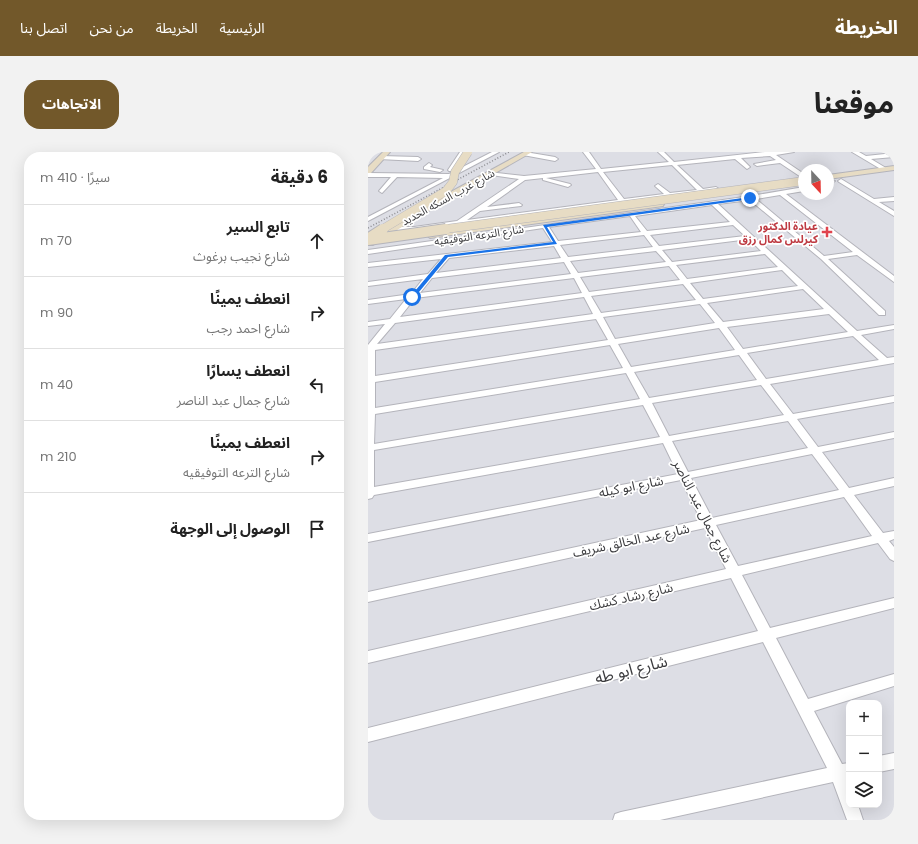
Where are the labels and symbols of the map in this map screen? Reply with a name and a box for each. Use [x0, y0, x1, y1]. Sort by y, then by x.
north arrow [798, 164, 834, 200]
street label: شارع غرب السكه الحديد [399, 165, 498, 229]
route end [741, 189, 759, 207]
place label: عيادة الدكتور كيرلس كمال رزق [739, 218, 819, 247]
street label: شارع الترعه التوفيقيه [433, 221, 525, 249]
marker: عيادة الدكتور كيرلس كمال رزق [821, 226, 833, 238]
route start [403, 288, 421, 306]
street label: شارع جمال عبد الناصر [667, 456, 737, 566]
street label: شارع ابو كيله [597, 471, 665, 503]
street label: شارع عبد الخالق شريف [571, 519, 692, 563]
street label: شارع رشاد كشك [587, 578, 675, 616]
street label: شارع ابو طه [592, 649, 670, 691]

